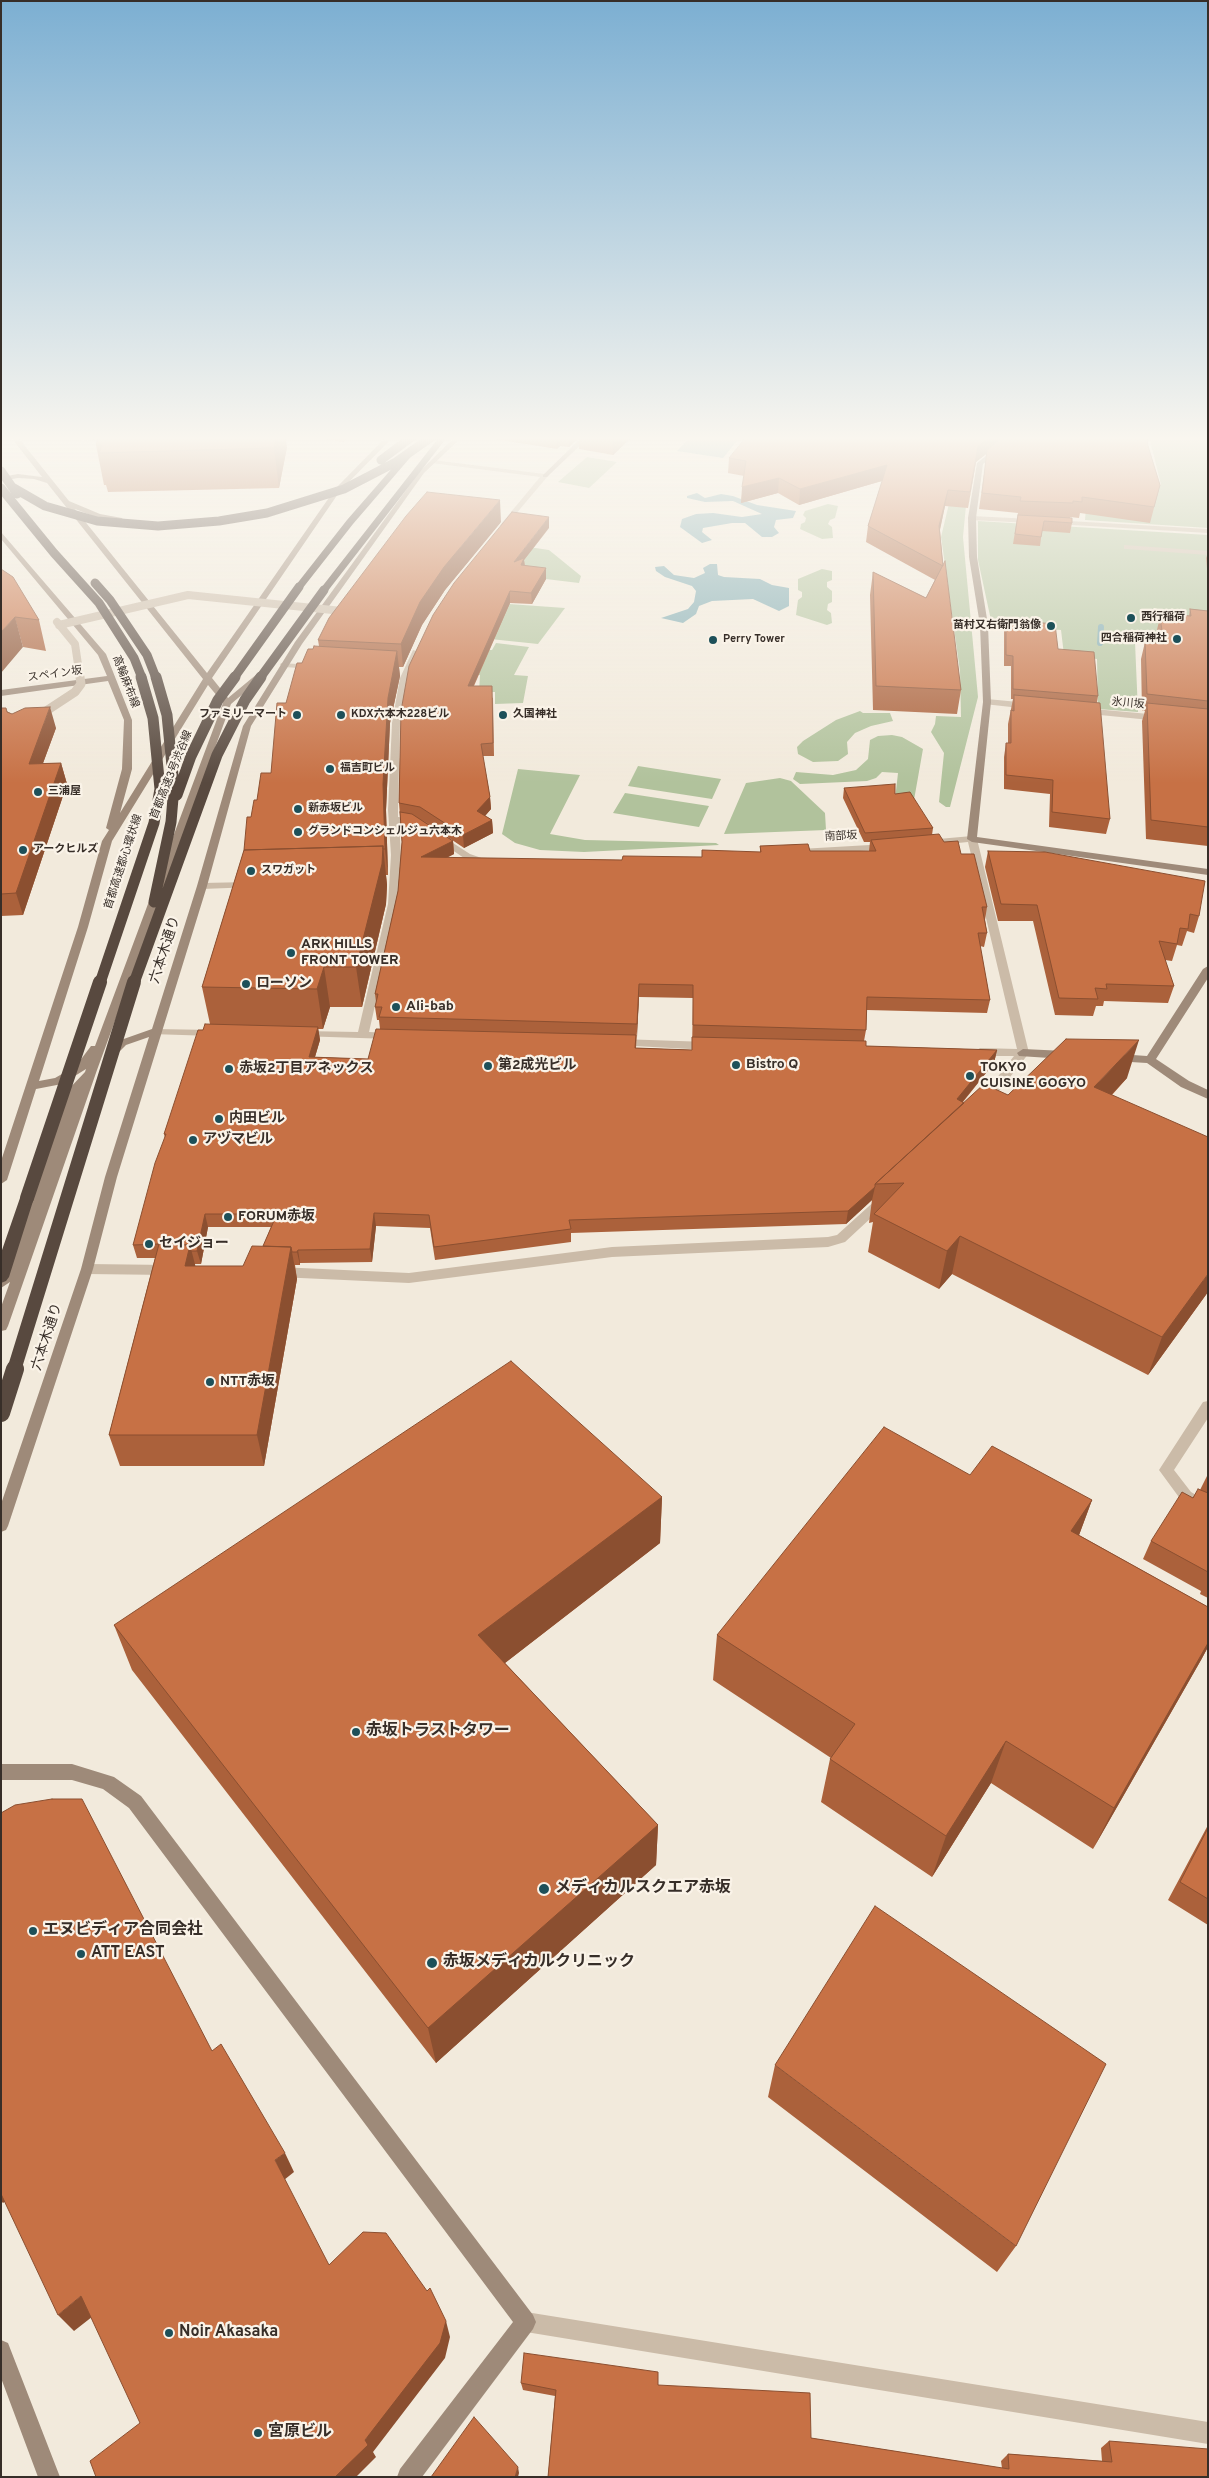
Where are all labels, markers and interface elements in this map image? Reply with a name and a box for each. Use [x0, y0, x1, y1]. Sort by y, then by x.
place label: 西行稲荷 [1141, 611, 1185, 625]
marker: 西行稲荷 [1125, 612, 1137, 624]
place label: 苗村又右衛門翁像 [953, 619, 1041, 633]
marker: 苗村又右衛門翁像 [1045, 620, 1057, 632]
place label: 四合稲荷神社 [1101, 632, 1167, 646]
place label: Perry Tower [723, 633, 785, 647]
marker: 四合稲荷神社 [1171, 633, 1183, 645]
marker: Perry Tower [707, 634, 719, 646]
street label: 高輪麻布線 [109, 654, 141, 710]
street label: スペイン坂 [27, 665, 83, 685]
street label: 氷川坂 [1111, 696, 1145, 712]
place label: ファミリーマート [199, 708, 287, 722]
place label: KDX六本木228ビル [351, 708, 449, 722]
place label: 久国神社 [513, 708, 557, 722]
marker: ファミリーマート [291, 709, 303, 721]
marker: KDX六本木228ビル [335, 709, 347, 721]
marker: 久国神社 [497, 709, 509, 721]
street label: 首都高速3号渋谷線 [148, 729, 196, 821]
place label: 福吉町ビル [340, 762, 395, 776]
marker: 福吉町ビル [324, 763, 336, 775]
place label: 三浦屋 [48, 785, 81, 799]
marker: 三浦屋 [32, 786, 44, 798]
place label: 新赤坂ビル [308, 802, 363, 816]
marker: 新赤坂ビル [292, 803, 304, 815]
street label: 首都高速都心環状線 [102, 813, 146, 911]
place label: グランドコンシェルジュ六本木 [308, 825, 462, 839]
marker: グランドコンシェルジュ六本木 [292, 826, 304, 838]
street label: 南部坂 [824, 830, 858, 844]
place label: アークヒルズ [33, 843, 98, 857]
marker: アークヒルズ [17, 844, 29, 856]
place label: スワガット [261, 864, 316, 878]
marker: スワガット [245, 865, 257, 877]
street label: 六本木通り [147, 914, 185, 986]
place label: ARK HILLS FRONT TOWER [301, 937, 399, 970]
marker: ARK HILLS FRONT TOWER [285, 947, 297, 959]
place label: ローソン [256, 976, 312, 992]
marker: ローソン [240, 978, 252, 990]
place label: Ali-bab [406, 999, 454, 1015]
marker: Ali-bab [390, 1001, 402, 1013]
place label: Bistro Q [746, 1057, 798, 1073]
place label: 第2成光ビル [498, 1058, 577, 1074]
marker: Bistro Q [730, 1059, 742, 1071]
marker: 第2成光ビル [482, 1060, 494, 1072]
place label: TOKYO CUISINE GOGYO [980, 1060, 1086, 1092]
place label: 赤坂2丁目アネックス [239, 1061, 374, 1077]
marker: 赤坂2丁目アネックス [223, 1063, 235, 1075]
marker: TOKYO CUISINE GOGYO [964, 1070, 976, 1082]
place label: 内田ビル [229, 1111, 285, 1127]
marker: 内田ビル [213, 1113, 225, 1125]
place label: アヅマビル [203, 1132, 273, 1148]
marker: アヅマビル [187, 1134, 199, 1146]
place label: FORUM赤坂 [238, 1209, 315, 1225]
marker: FORUM赤坂 [222, 1211, 234, 1223]
place label: セイジョー [159, 1236, 229, 1252]
marker: セイジョー [143, 1238, 155, 1250]
street label: 六本木通り [29, 1301, 67, 1373]
place label: NTT赤坂 [220, 1374, 275, 1390]
marker: NTT赤坂 [204, 1376, 216, 1388]
place label: 赤坂トラストタワー [366, 1722, 510, 1742]
marker: 赤坂トラストタワー [350, 1726, 362, 1738]
place label: メディカルスクエア赤坂 [555, 1879, 731, 1899]
marker: メディカルスクエア赤坂 [537, 1882, 551, 1896]
place label: エヌビディア合同会社 [43, 1921, 203, 1941]
marker: エヌビディア合同会社 [27, 1925, 39, 1937]
place label: ATT EAST [91, 1944, 165, 1964]
marker: ATT EAST [75, 1948, 87, 1960]
place label: 赤坂メディカルクリニック [443, 1953, 635, 1973]
marker: 赤坂メディカルクリニック [425, 1956, 439, 1970]
place label: Noir Akasaka [179, 2323, 278, 2343]
marker: Noir Akasaka [163, 2327, 175, 2339]
place label: 宮原ビル [268, 2423, 332, 2443]
marker: 宮原ビル [252, 2427, 264, 2439]

